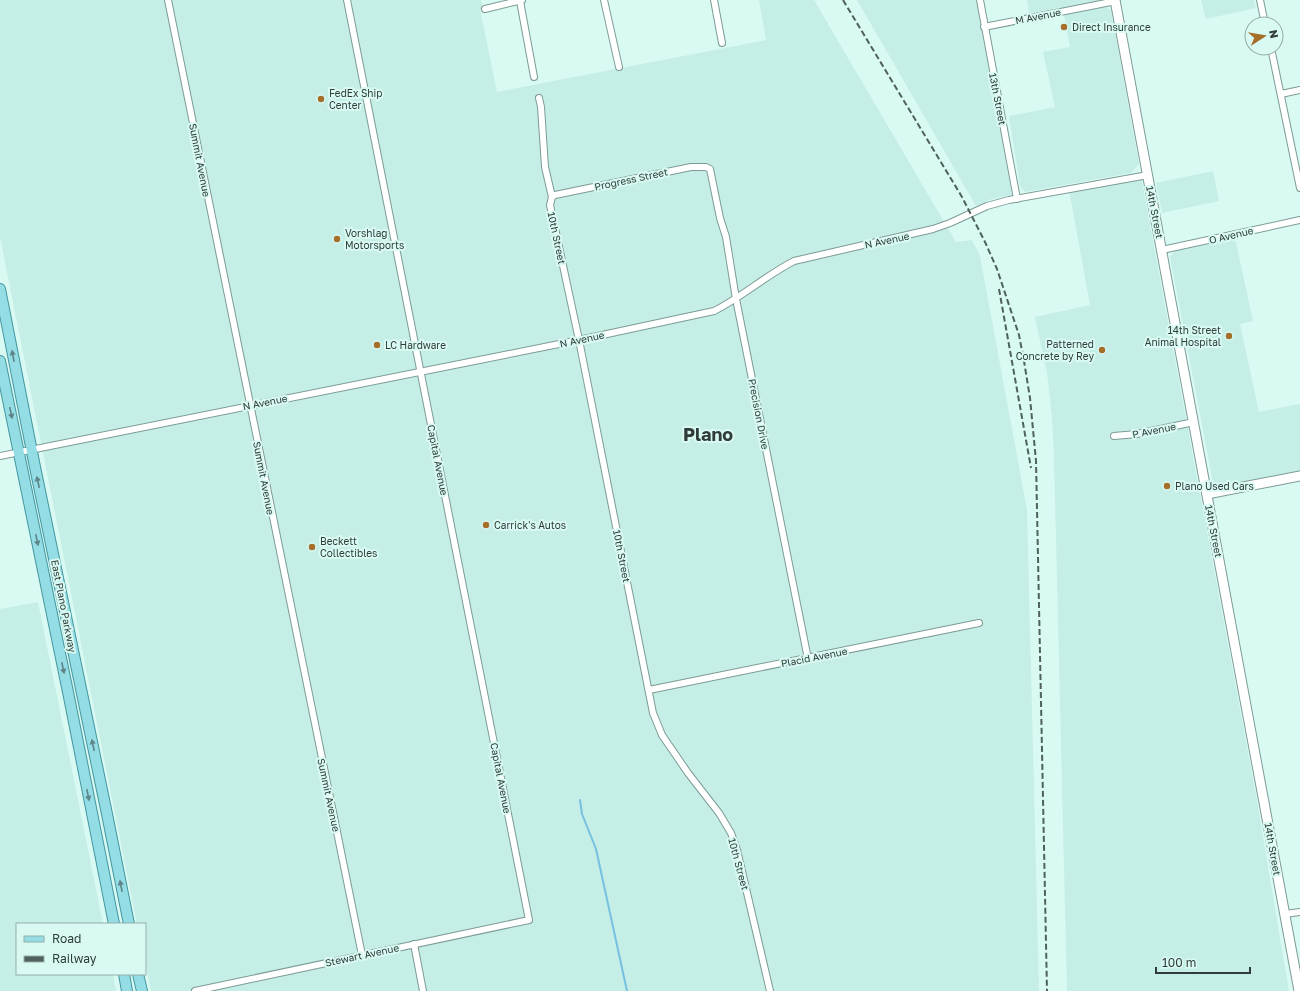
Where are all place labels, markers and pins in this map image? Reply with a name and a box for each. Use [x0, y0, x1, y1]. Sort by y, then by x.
place label: Direct Insurance [1072, 21, 1151, 33]
marker: Direct Insurance [1059, 22, 1069, 32]
place label: FedEx Ship Center [329, 87, 382, 111]
marker: FedEx Ship Center [316, 94, 326, 104]
place label: Vorshlag Motorsports [345, 227, 404, 251]
marker: Vorshlag Motorsports [332, 234, 342, 244]
place label: 14th Street Animal Hospital [1145, 324, 1221, 348]
marker: 14th Street Animal Hospital [1224, 331, 1234, 341]
place label: Patterned Concrete by Rey [1016, 338, 1094, 362]
place label: LC Hardware [385, 339, 446, 351]
marker: LC Hardware [372, 340, 382, 350]
marker: Patterned Concrete by Rey [1097, 345, 1107, 355]
place label: Plano Used Cars [1175, 480, 1254, 492]
marker: Plano Used Cars [1162, 481, 1172, 491]
place label: Carrick's Autos [494, 519, 566, 531]
marker: Carrick's Autos [481, 520, 491, 530]
place label: Beckett Collectibles [320, 535, 377, 559]
marker: Beckett Collectibles [307, 542, 317, 552]

